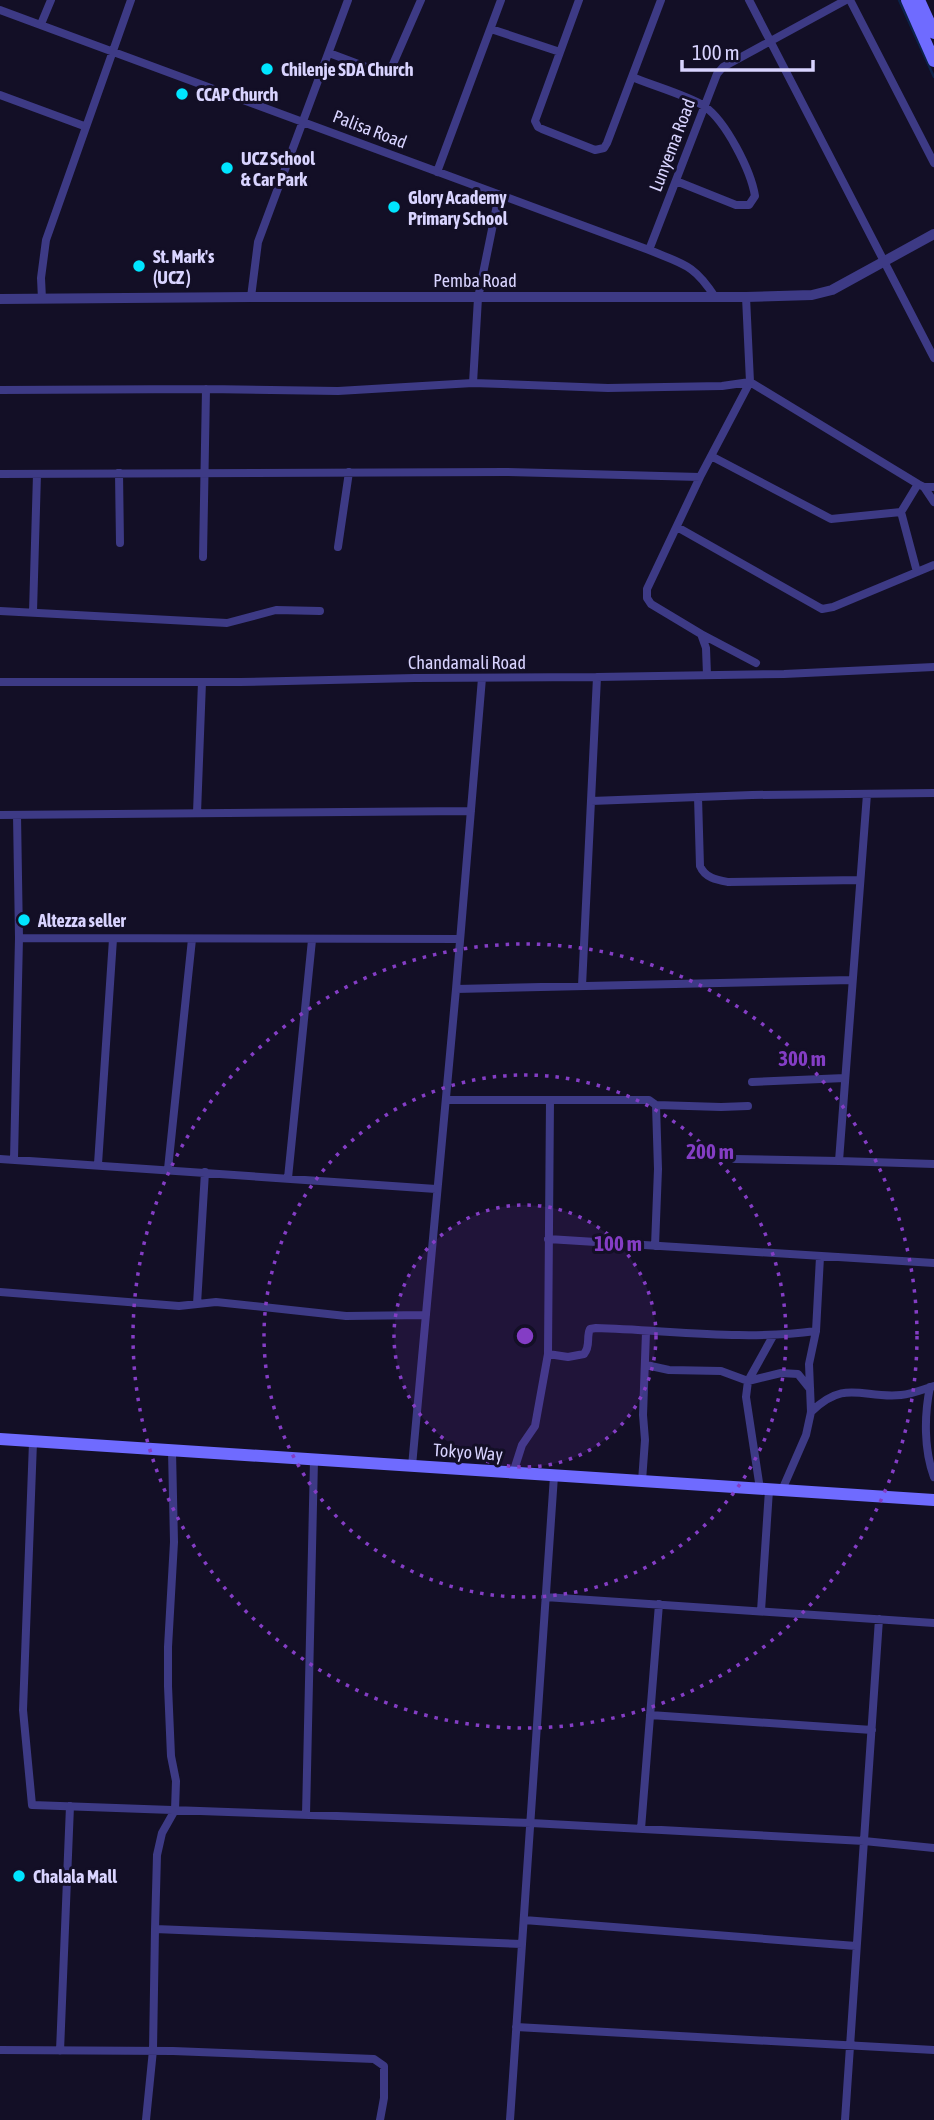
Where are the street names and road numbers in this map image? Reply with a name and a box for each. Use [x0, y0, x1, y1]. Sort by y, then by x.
street label: Lunyema Road [645, 96, 699, 194]
street label: Palisa Road [330, 105, 410, 153]
street label: Pemba Road [433, 270, 517, 291]
street label: Chandamali Road [408, 652, 526, 673]
street label: Tokyo Way [433, 1439, 503, 1465]

